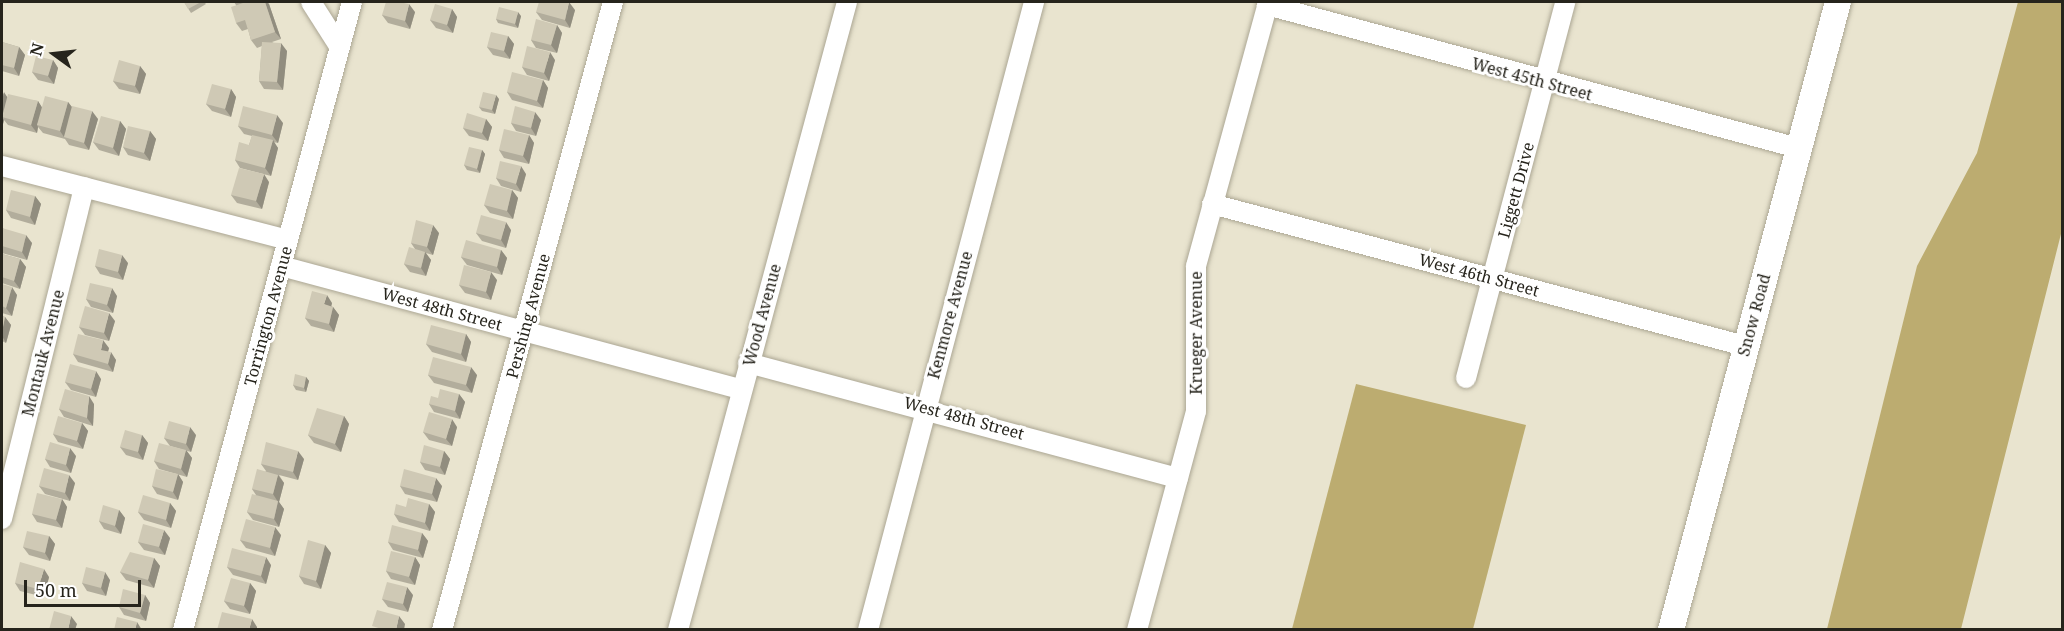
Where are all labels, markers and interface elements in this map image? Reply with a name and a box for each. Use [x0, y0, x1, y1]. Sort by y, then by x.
north arrow [24, 24, 84, 84]
text: N [24, 40, 49, 58]
street label: West 45th Street [1470, 54, 1594, 104]
street label: Liggett Drive [1494, 140, 1538, 240]
street label: Torrington Avenue [240, 244, 296, 388]
street label: Kenmore Avenue [924, 249, 976, 381]
street label: West 46th Street [1417, 250, 1541, 300]
street label: Pershing Avenue [502, 251, 554, 381]
street label: Wood Avenue [739, 262, 785, 368]
street label: Krueger Avenue [1186, 271, 1206, 395]
street label: Snow Road [1734, 272, 1774, 358]
street label: West 48th Street [380, 284, 504, 334]
street label: Montauk Avenue [18, 288, 68, 418]
street label: West 48th Street [902, 393, 1026, 443]
scale bar [27, 568, 144, 606]
text: 50 m [35, 578, 77, 602]

